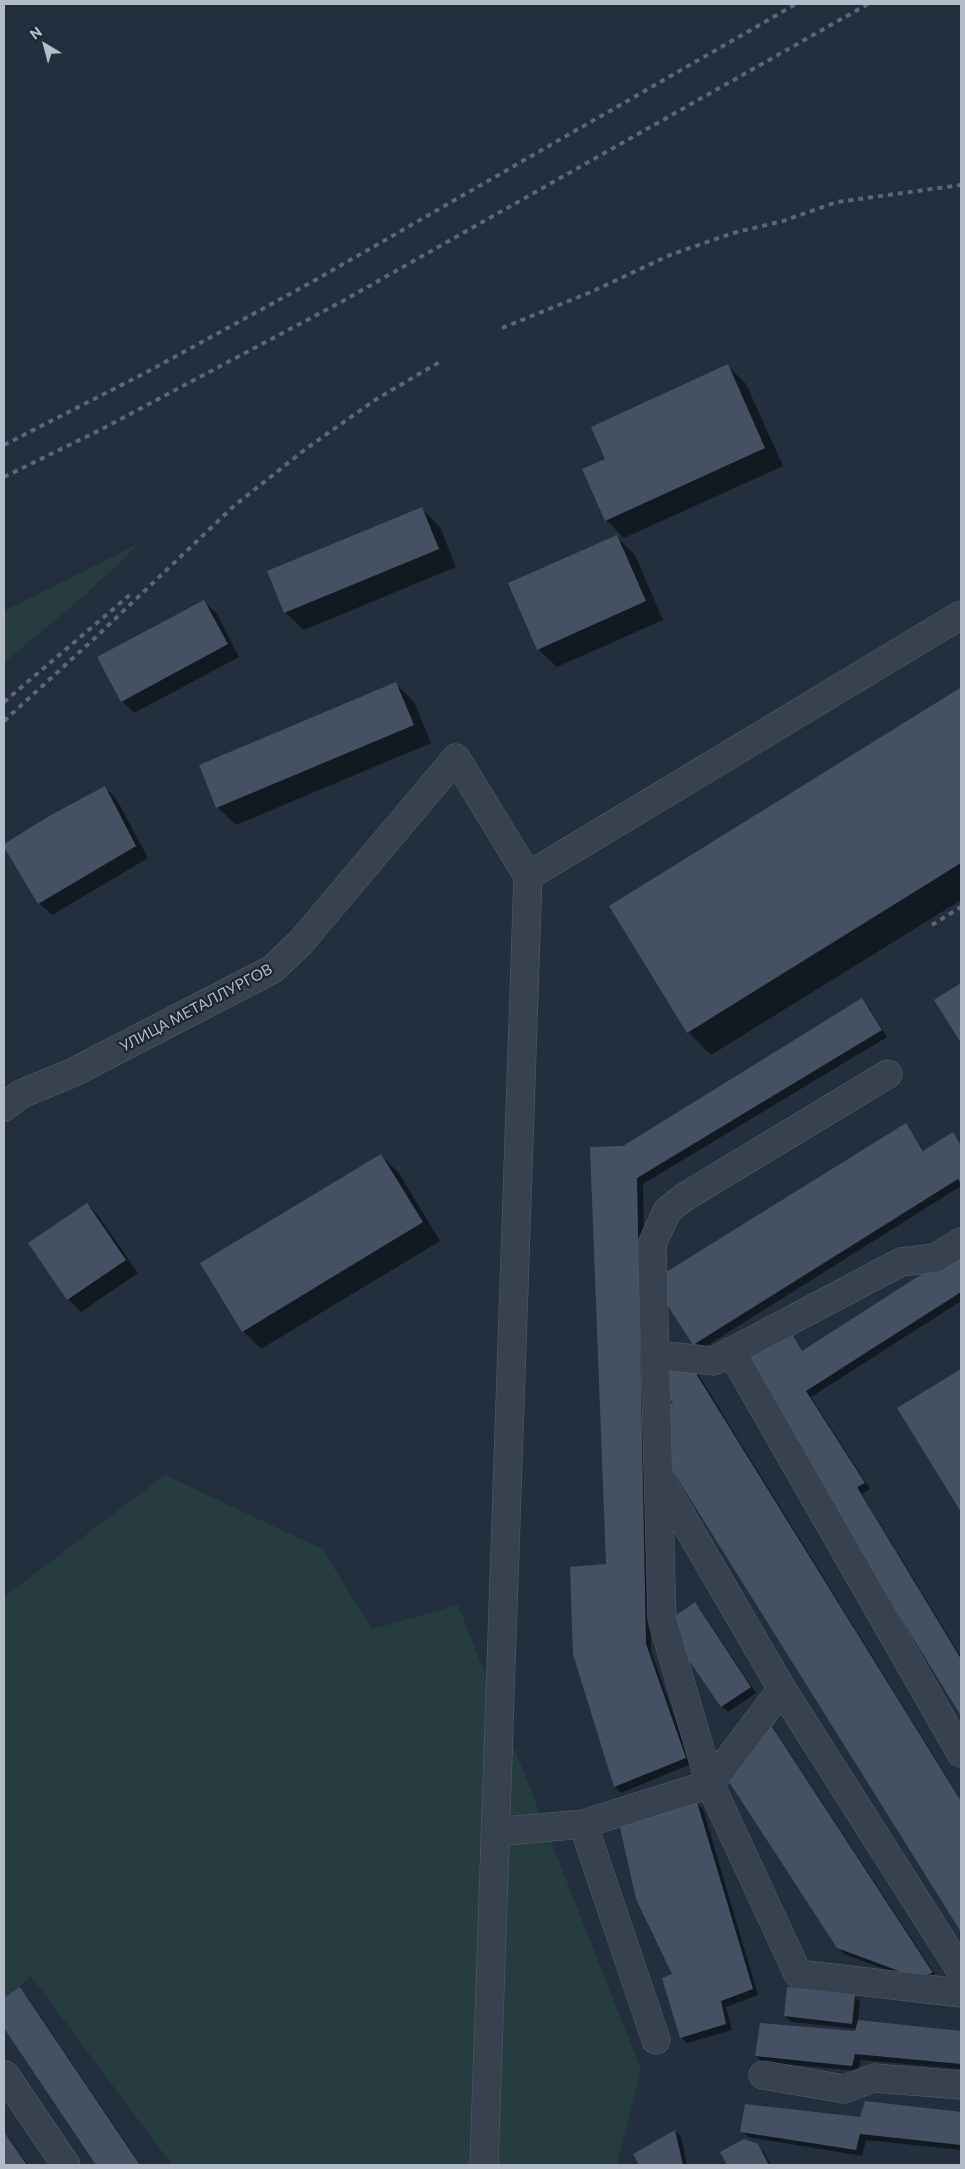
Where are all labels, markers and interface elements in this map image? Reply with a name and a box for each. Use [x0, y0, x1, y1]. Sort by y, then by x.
north arrow [20, 20, 70, 70]
text: N [26, 23, 45, 43]
street label: УЛИЦА МЕТАЛЛУРГОВ [117, 960, 275, 1056]

